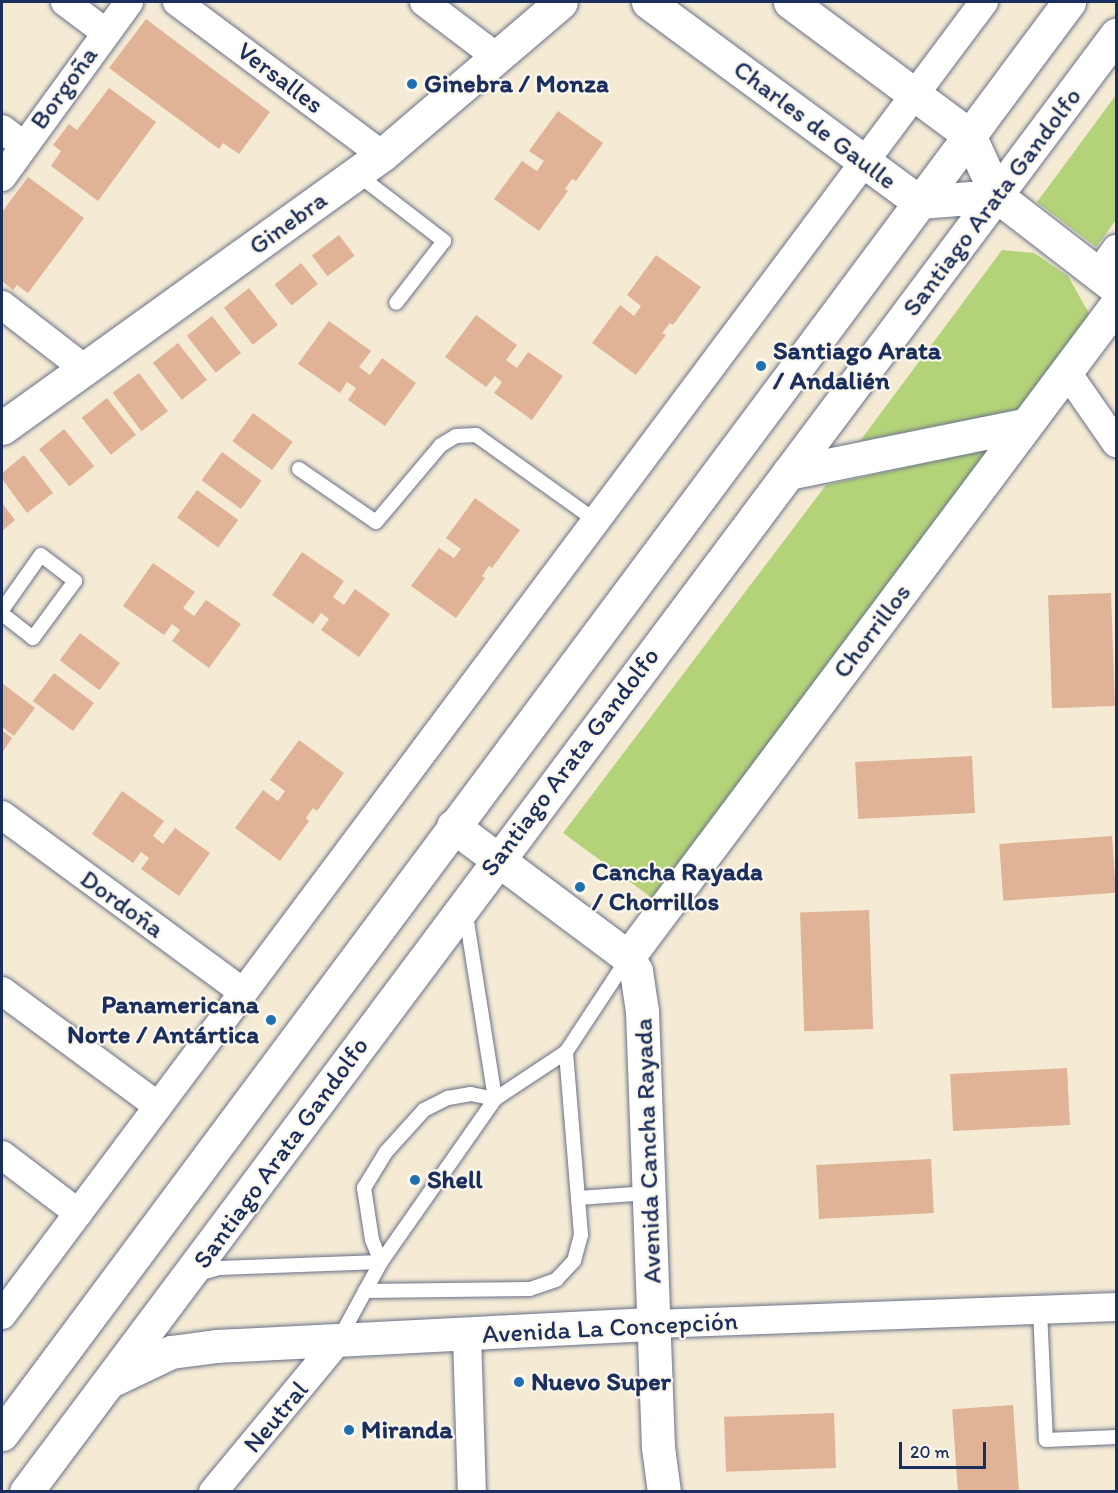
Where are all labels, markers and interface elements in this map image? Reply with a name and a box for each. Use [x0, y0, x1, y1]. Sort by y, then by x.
street label: Versalles [231, 35, 329, 121]
street label: Borgoña [23, 40, 105, 136]
street label: Charles de Gaulle [727, 53, 903, 197]
place label: Ginebra / Monza [424, 68, 609, 100]
marker: Ginebra / Monza [405, 77, 419, 91]
street label: Santiago Arata Gandolfo [896, 82, 1088, 322]
street label: Ginebra [243, 184, 333, 262]
place label: Santiago Arata / Andalién [773, 335, 941, 396]
marker: Santiago Arata / Andalién [754, 359, 768, 373]
street label: Chorrillos [826, 578, 918, 684]
street label: Santiago Arata Gandolfo [474, 642, 666, 882]
place label: Cancha Rayada / Chorrillos [592, 856, 763, 918]
street label: Dordoña [74, 863, 170, 945]
marker: Cancha Rayada / Chorrillos [573, 880, 587, 894]
place label: Panamericana Norte / Antártica [67, 989, 259, 1050]
marker: Panamericana Norte / Antártica [264, 1013, 278, 1027]
street label: Avenida Cancha Rayada [628, 1018, 668, 1284]
street label: Santiago Arata Gandolfo [187, 1031, 375, 1275]
place label: Shell [427, 1164, 483, 1196]
marker: Shell [408, 1173, 422, 1187]
street label: Avenida La Concepción [481, 1306, 739, 1350]
place label: Nuevo Super [531, 1366, 671, 1398]
street label: Neutral [237, 1375, 315, 1459]
marker: Nuevo Super [512, 1375, 526, 1389]
place label: Miranda [361, 1414, 453, 1446]
marker: Miranda [342, 1423, 356, 1437]
scale bar [902, 1430, 989, 1468]
text: 20 m [910, 1441, 950, 1463]

